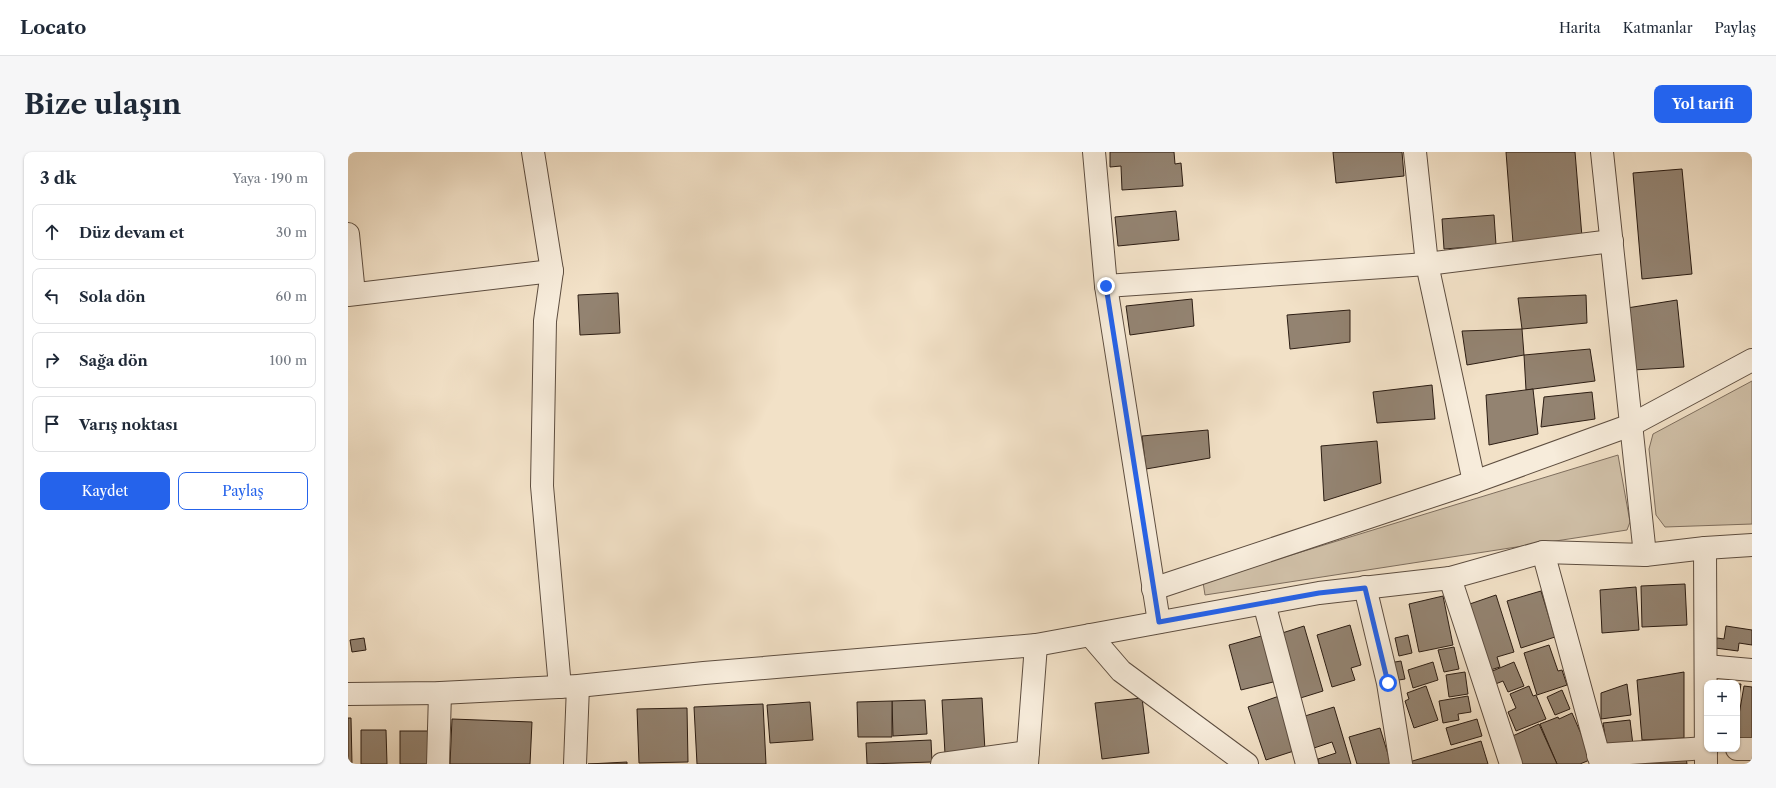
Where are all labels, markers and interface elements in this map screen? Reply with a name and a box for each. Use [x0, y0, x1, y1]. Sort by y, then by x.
text: Locato [20, 16, 86, 39]
text: Harita [1559, 19, 1601, 37]
text: Katmanlar [1623, 19, 1693, 37]
text: Paylaş [1715, 19, 1756, 37]
button: Yol tarifi [1654, 85, 1752, 123]
text: Bize ulaşın [24, 87, 181, 121]
text: 3 dk [40, 168, 76, 188]
text: Yaya · 190 m [232, 170, 308, 186]
icon: ahead [41, 221, 63, 243]
text: Düz devam et [79, 223, 184, 242]
text: 30 m [276, 224, 307, 240]
route end [1097, 277, 1115, 295]
icon: left [41, 285, 63, 307]
text: Sola dön [79, 287, 146, 306]
text: 60 m [276, 288, 307, 304]
icon: right [41, 349, 63, 371]
text: Sağa dön [79, 351, 148, 370]
text: 100 m [269, 352, 307, 368]
icon: arrive [41, 413, 63, 435]
text: Varış noktası [79, 415, 178, 434]
button: Kaydet [40, 472, 170, 510]
button: Paylaş [178, 472, 308, 510]
route start [1379, 674, 1397, 692]
map controls [1704, 680, 1740, 752]
button: + [1704, 680, 1740, 716]
button: − [1704, 716, 1740, 752]

